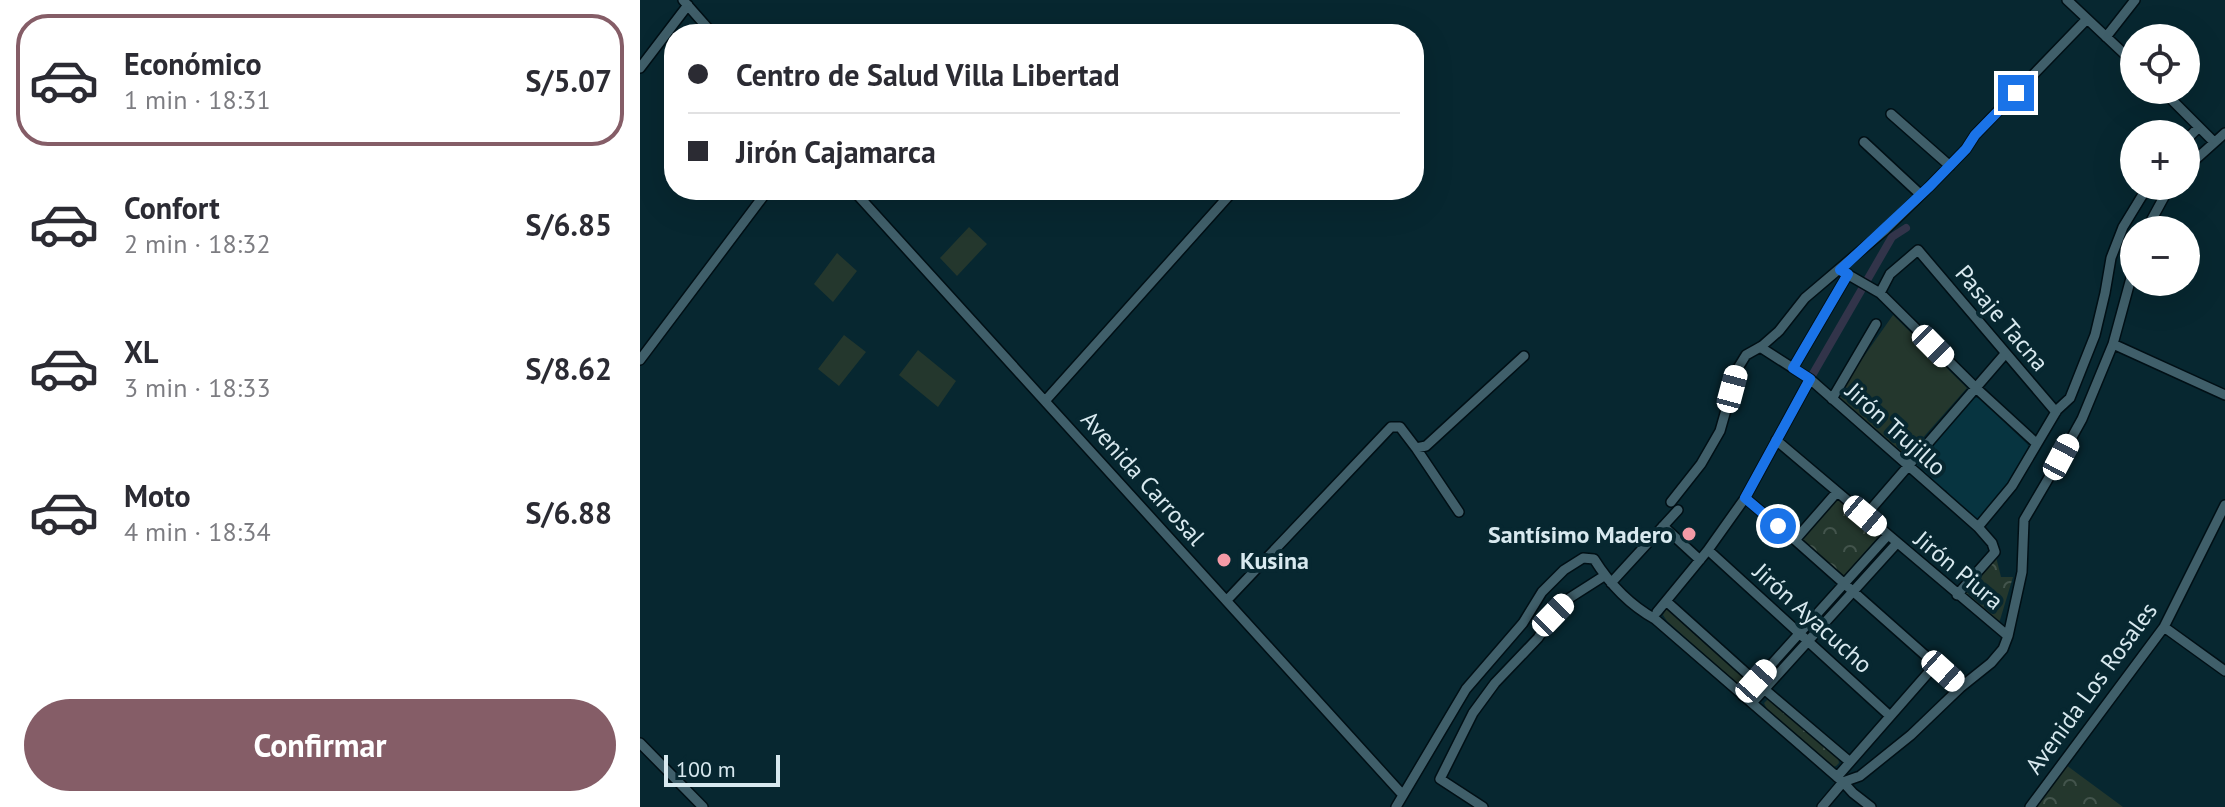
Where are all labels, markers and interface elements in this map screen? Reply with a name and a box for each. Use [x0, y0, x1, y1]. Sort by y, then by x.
map controls [2120, 24, 2200, 296]
button: locate [2120, 24, 2200, 104]
icon: car [28, 44, 100, 116]
text: Económico [124, 44, 262, 83]
text: Centro de Salud Villa Libertad [736, 55, 1120, 94]
text: S/5.07 [525, 61, 612, 100]
route end [1998, 75, 2034, 111]
text: 1 min · 18:31 [124, 83, 271, 116]
button: + [2120, 120, 2200, 200]
text: Jirón Cajamarca [736, 132, 936, 171]
icon: car [28, 188, 100, 260]
text: Confort [124, 188, 220, 227]
text: S/6.85 [525, 205, 612, 244]
button: − [2120, 216, 2200, 296]
text: 2 min · 18:32 [124, 227, 271, 260]
street label: Pasaje Tacna [1949, 259, 2055, 377]
car [1908, 321, 1958, 371]
icon: car [28, 332, 100, 404]
text: XL [124, 332, 158, 371]
text: S/8.62 [525, 349, 612, 388]
car [1714, 363, 1750, 415]
text: 3 min · 18:33 [124, 371, 271, 404]
street label: Jirón Trujillo [1838, 375, 1953, 482]
street label: Avenida Carrosal [1074, 404, 1212, 552]
car [2039, 430, 2083, 484]
icon: car [28, 476, 100, 548]
text: Moto [124, 476, 191, 515]
car [1839, 491, 1891, 541]
text: S/6.88 [525, 493, 612, 532]
route start [1760, 508, 1796, 544]
text: 4 min · 18:34 [124, 515, 271, 548]
place label: Santísimo Madero [1488, 519, 1673, 550]
street label: Jirón Piura [1907, 523, 2010, 616]
marker: Santísimo Madero [1680, 525, 1698, 543]
place label: Kusina [1240, 545, 1309, 576]
marker: Kusina [1215, 551, 1233, 569]
street label: Jirón Ayacucho [1746, 556, 1879, 680]
car [1528, 589, 1578, 641]
street label: Avenida Los Rosales [2018, 596, 2164, 780]
car [1917, 646, 1969, 696]
car [1731, 655, 1781, 707]
button: Confirmar [24, 699, 616, 791]
scale bar [664, 751, 780, 787]
text: 100 m [676, 755, 736, 783]

